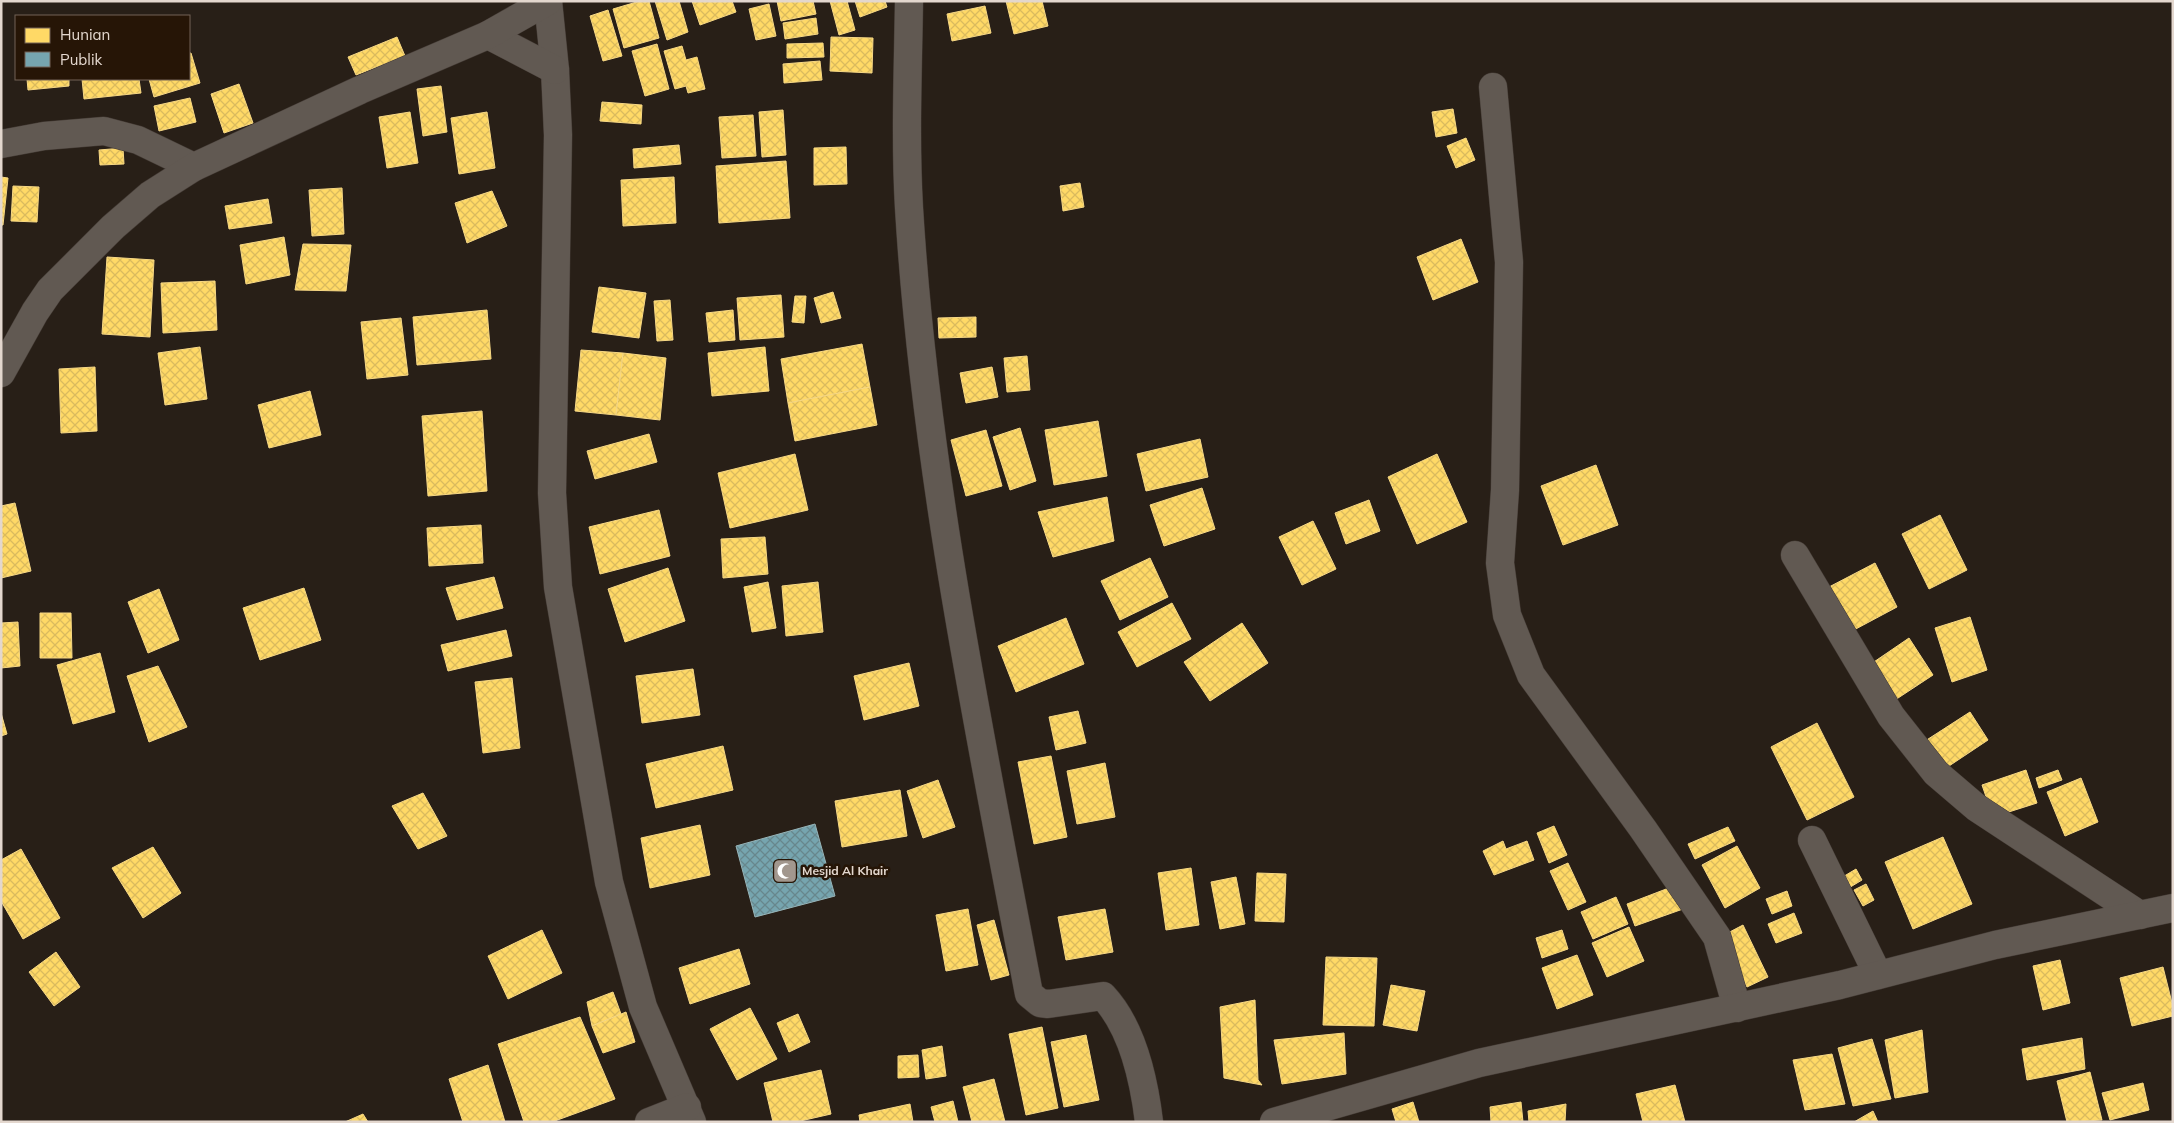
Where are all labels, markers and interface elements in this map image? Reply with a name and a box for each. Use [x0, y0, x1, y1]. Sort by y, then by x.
legend [15, 15, 190, 80]
text: Hunian [60, 25, 110, 44]
text: Publik [60, 50, 102, 69]
mosque icon: Mesjid Al Khair [772, 858, 798, 884]
place label: Mesjid Al Khair [802, 863, 888, 878]

